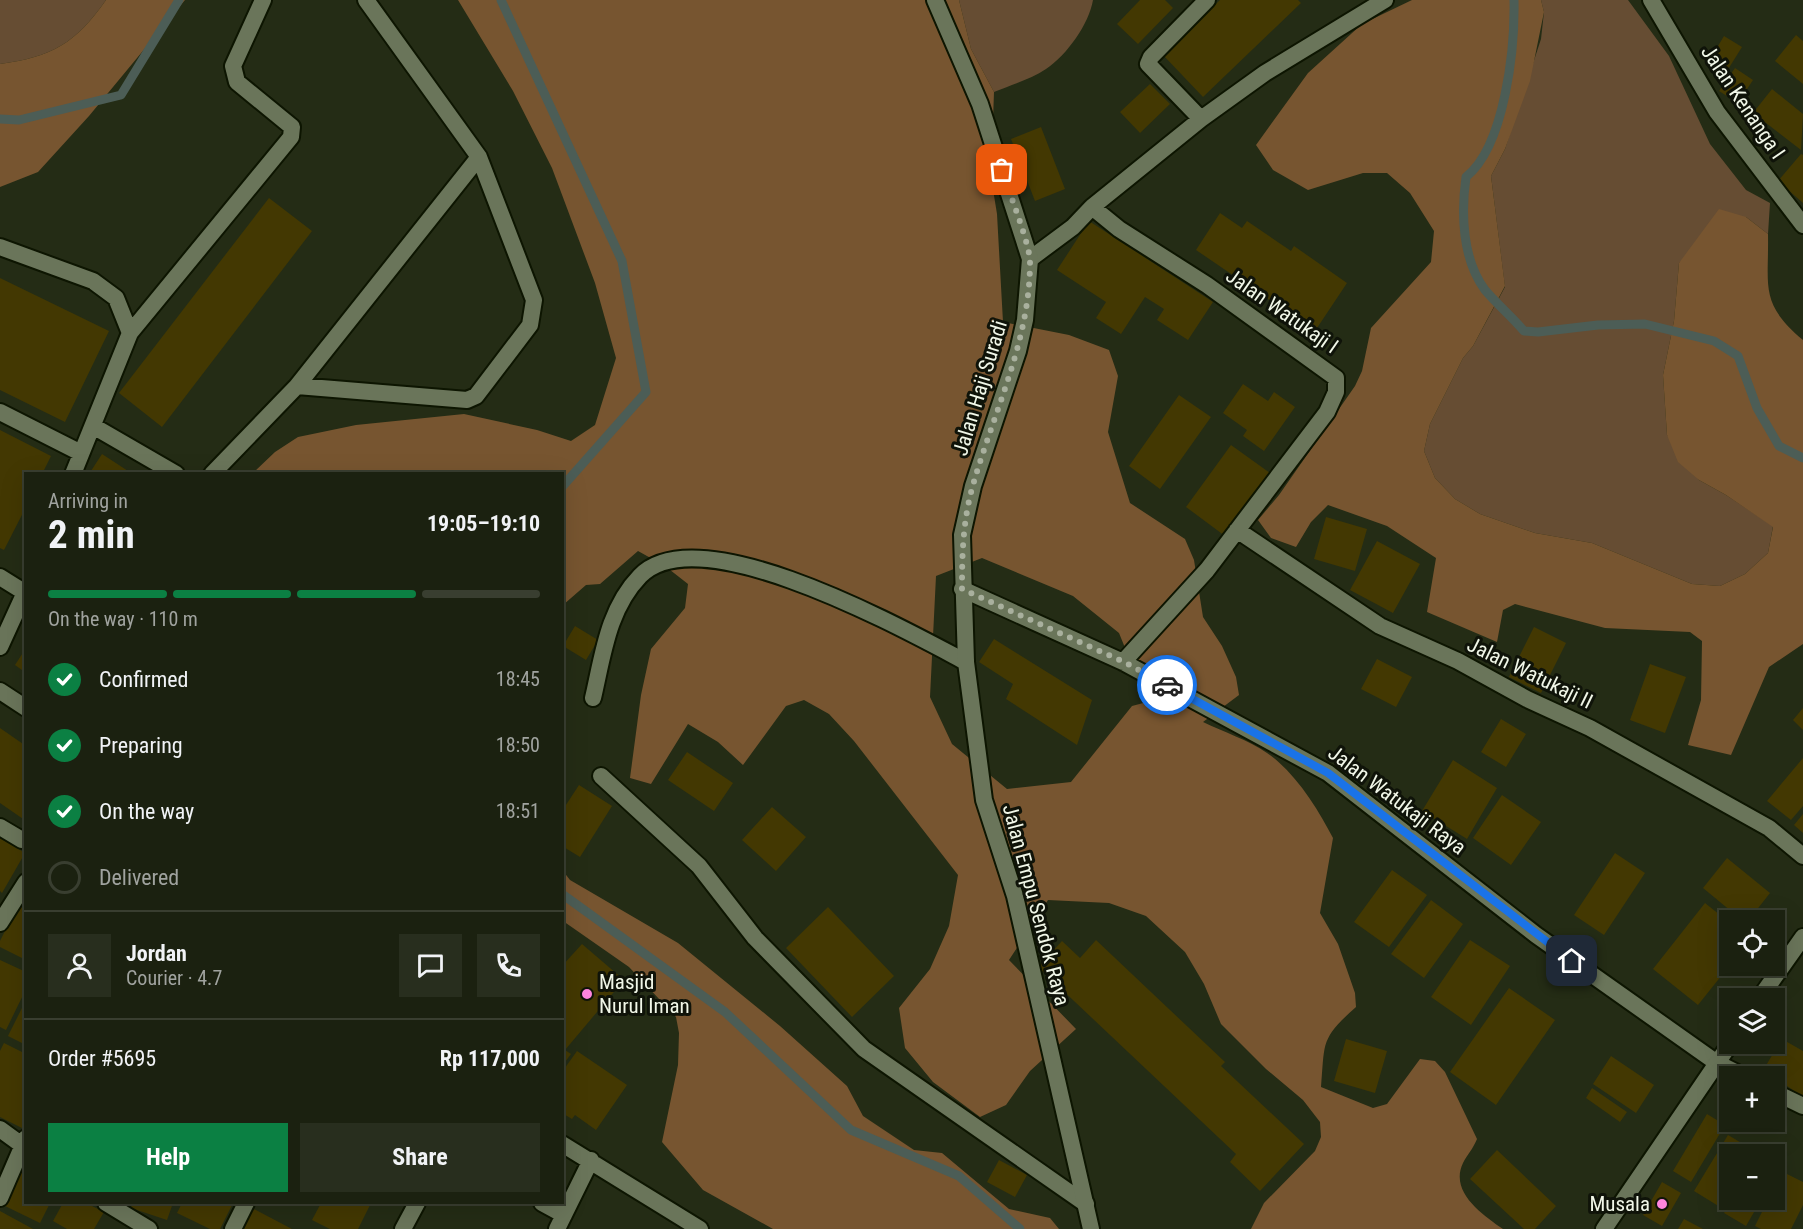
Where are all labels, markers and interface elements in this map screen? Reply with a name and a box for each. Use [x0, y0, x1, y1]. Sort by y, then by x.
street label: Jalan Kenanga I [1696, 41, 1790, 163]
pin [976, 144, 1027, 195]
icon: bag [985, 153, 1018, 186]
street label: Jalan Watukaji I [1221, 264, 1343, 358]
street label: Jalan Haji Suradi [948, 318, 1012, 458]
text: Arriving in [48, 489, 128, 513]
text: 19:05–19:10 [427, 511, 540, 536]
text: 2 min [48, 512, 135, 558]
text: On the way · 110 m [48, 607, 198, 631]
street label: Jalan Watukaji II [1463, 632, 1597, 714]
courier [1137, 655, 1197, 715]
icon: check [48, 663, 81, 696]
text: Confirmed [99, 667, 188, 692]
text: 18:45 [496, 667, 540, 691]
icon: car [1151, 669, 1184, 702]
icon: check [48, 729, 81, 762]
text: Preparing [99, 733, 183, 758]
text: 18:50 [496, 733, 540, 757]
street label: Jalan Watukaji Raya [1324, 741, 1470, 859]
icon: check [48, 795, 81, 828]
text: On the way [99, 799, 194, 824]
text: 18:51 [496, 799, 540, 823]
street label: Jalan Empu Sendok Raya [998, 802, 1074, 1008]
text: Delivered [99, 865, 179, 890]
map controls [1719, 910, 1785, 1210]
button: locate [1719, 910, 1785, 976]
button: person [48, 934, 111, 997]
button: chat [399, 934, 462, 997]
button: phone [477, 934, 540, 997]
pin [1546, 935, 1597, 986]
text: Jordan [126, 941, 187, 966]
icon: home [1555, 944, 1588, 977]
text: Courier · 4.7 [126, 966, 222, 990]
place label: Masjid Nurul Iman [599, 970, 690, 1018]
marker: Masjid Nurul Iman [580, 987, 594, 1001]
button: layers [1719, 988, 1785, 1054]
text: Order #5695 [48, 1046, 156, 1071]
text: Rp 117,000 [440, 1046, 540, 1071]
button: + [1719, 1066, 1785, 1132]
button: Help [48, 1123, 288, 1192]
button: Share [300, 1123, 540, 1192]
button: − [1719, 1144, 1785, 1210]
place label: Musala [1589, 1192, 1650, 1216]
marker: Musala [1655, 1197, 1669, 1211]

